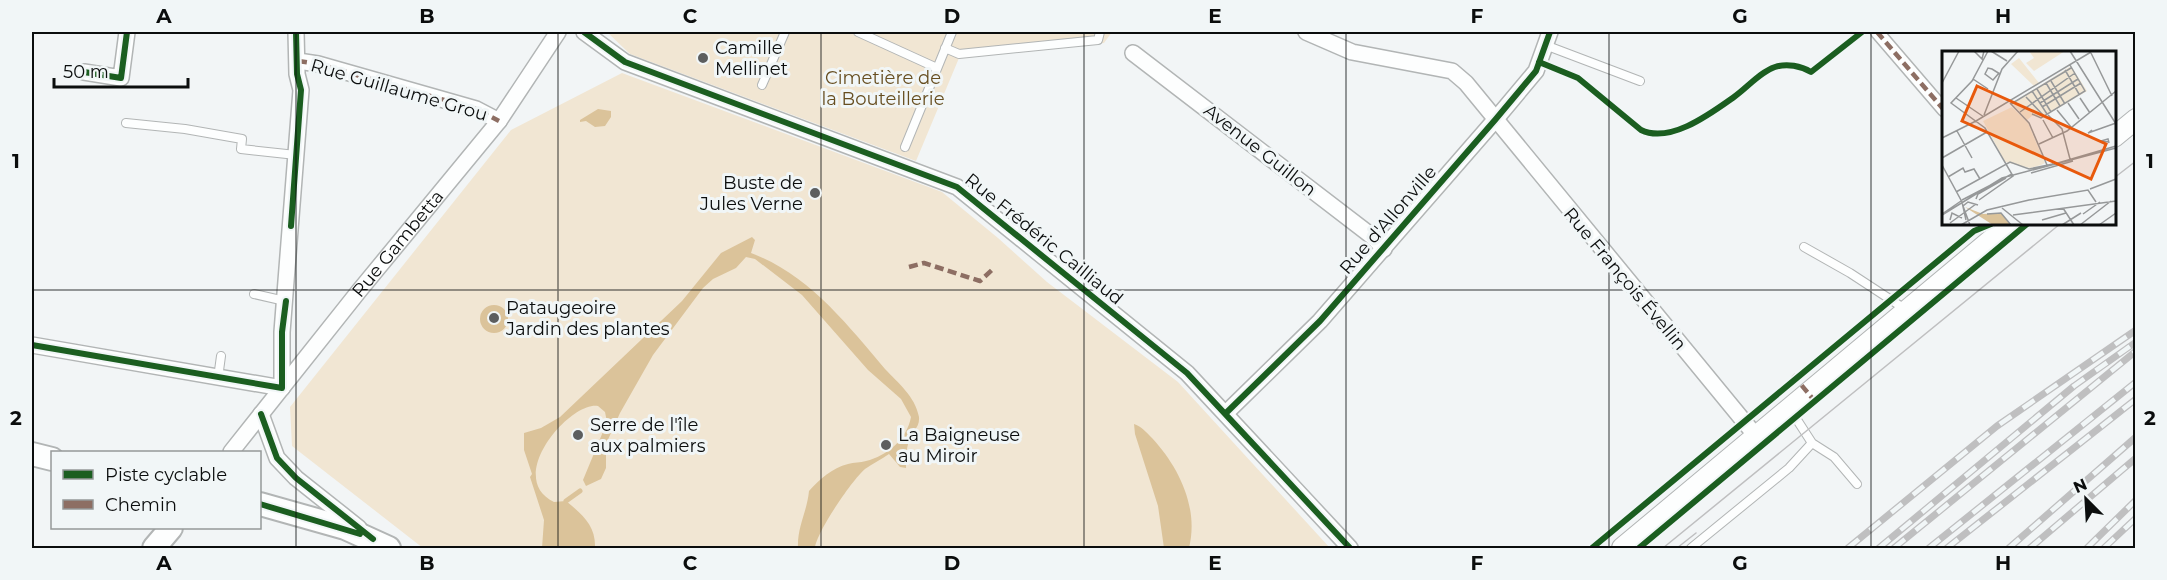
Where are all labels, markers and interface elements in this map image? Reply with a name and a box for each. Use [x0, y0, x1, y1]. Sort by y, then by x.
text: A [155, 4, 172, 28]
text: B [419, 4, 435, 28]
text: C [683, 4, 698, 28]
text: D [944, 4, 960, 28]
text: E [1208, 4, 1222, 28]
text: F [1471, 4, 1484, 28]
text: G [1732, 4, 1748, 28]
text: H [1995, 4, 2011, 28]
place label: Camille Mellinet [715, 37, 788, 80]
scale bar [54, 51, 188, 89]
marker: Camille Mellinet [696, 51, 710, 65]
inset map [1942, 51, 2116, 225]
street label: Rue Guillaume Grou [308, 54, 490, 126]
text: 50 m [63, 61, 109, 83]
park label: Cimetière de la Bouteillerie [821, 67, 945, 110]
street label: Avenue Guillon [1199, 99, 1321, 201]
text: 1 [12, 149, 20, 173]
text: 1 [2146, 149, 2154, 173]
street label: Rue d'Allonville [1335, 161, 1441, 279]
street label: Rue Frédéric Cailliaud [960, 168, 1128, 310]
place label: Buste de Jules Verne [699, 172, 803, 215]
street label: Rue Gambetta [347, 186, 448, 302]
marker: Buste de Jules Verne [808, 186, 822, 200]
street label: Rue François Évellin [1559, 203, 1691, 355]
place label: Pataugeoire Jardin des plantes [505, 297, 670, 340]
marker: Pataugeoire Jardin des plantes [487, 311, 501, 325]
text: 2 [10, 406, 22, 430]
text: 2 [2144, 406, 2156, 430]
place label: Serre de l'île aux palmiers [590, 414, 706, 457]
place label: La Baigneuse au Miroir [898, 424, 1020, 467]
marker: Serre de l'île aux palmiers [571, 428, 585, 442]
marker: La Baigneuse au Miroir [879, 438, 893, 452]
legend [51, 451, 261, 529]
text: Piste cyclable [105, 464, 227, 486]
north arrow [2056, 469, 2116, 529]
text: N [2070, 474, 2090, 497]
text: Chemin [105, 494, 177, 516]
text: A [155, 551, 172, 575]
text: B [419, 551, 435, 575]
text: C [683, 551, 698, 575]
text: D [944, 551, 960, 575]
text: E [1208, 551, 1222, 575]
text: F [1471, 551, 1484, 575]
text: G [1732, 551, 1748, 575]
text: H [1995, 551, 2011, 575]

